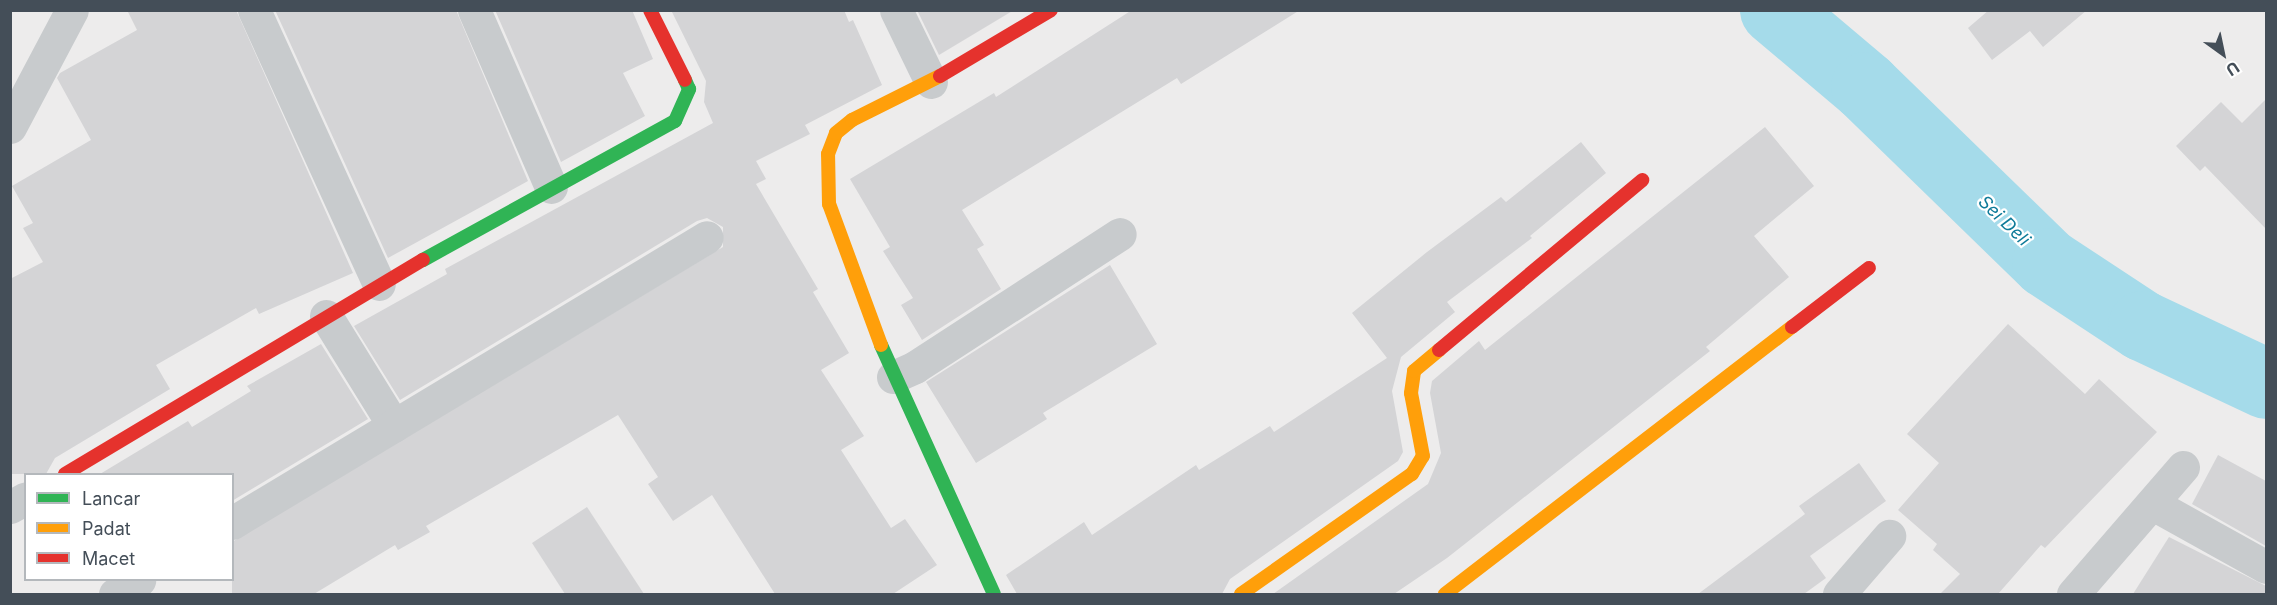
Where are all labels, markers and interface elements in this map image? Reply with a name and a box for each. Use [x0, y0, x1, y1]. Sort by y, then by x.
north arrow [2193, 24, 2253, 84]
text: U [2222, 58, 2243, 81]
water label: Sei Deli [1974, 191, 2034, 251]
legend [24, 473, 234, 581]
text: Lancar [82, 488, 140, 509]
text: Padat [82, 518, 131, 539]
text: Macet [82, 548, 135, 569]

